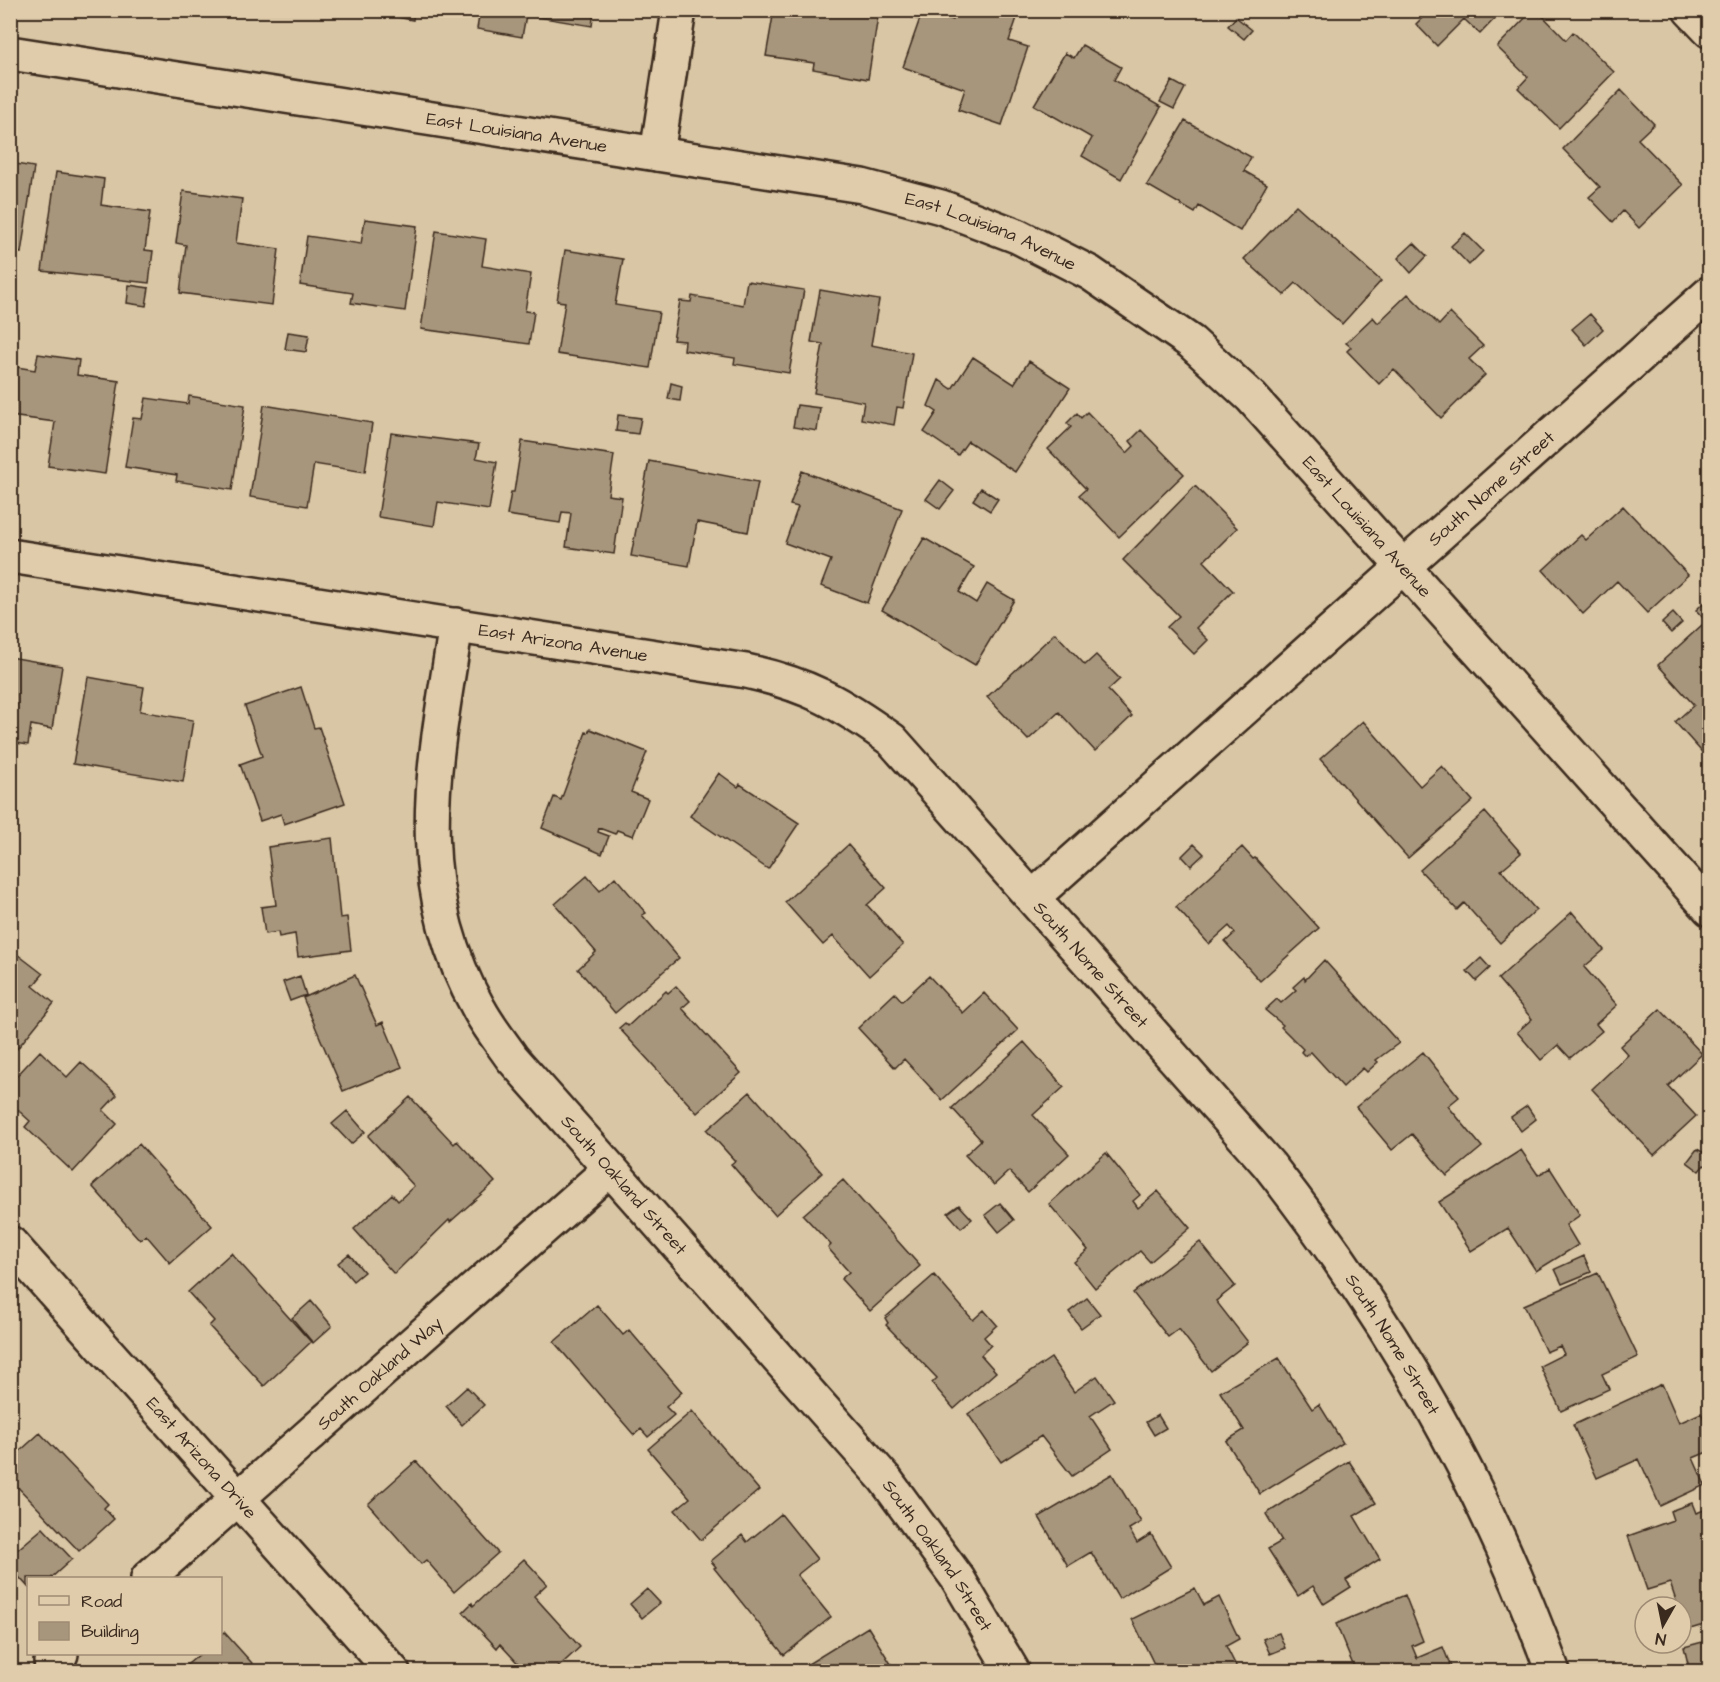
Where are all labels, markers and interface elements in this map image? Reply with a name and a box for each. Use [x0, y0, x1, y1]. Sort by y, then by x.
street label: East Louisiana Avenue [425, 106, 609, 159]
street label: East Louisiana Avenue [902, 186, 1081, 277]
street label: South Nome Street [1423, 425, 1561, 552]
street label: East Louisiana Avenue [1297, 451, 1437, 603]
street label: East Arizona Avenue [477, 617, 650, 668]
street label: South Nome Street [1028, 896, 1154, 1034]
street label: South Oakland Street [555, 1109, 693, 1261]
street label: South Nome Street [1339, 1269, 1446, 1420]
street label: South Oakland Way [311, 1311, 449, 1436]
street label: East Arizona Drive [140, 1392, 263, 1525]
street label: South Oakland Street [876, 1474, 999, 1637]
legend [27, 1577, 222, 1655]
text: Road [81, 1589, 122, 1614]
north arrow [1633, 1595, 1693, 1655]
text: Building [81, 1619, 139, 1645]
text: N [1654, 1627, 1667, 1650]

